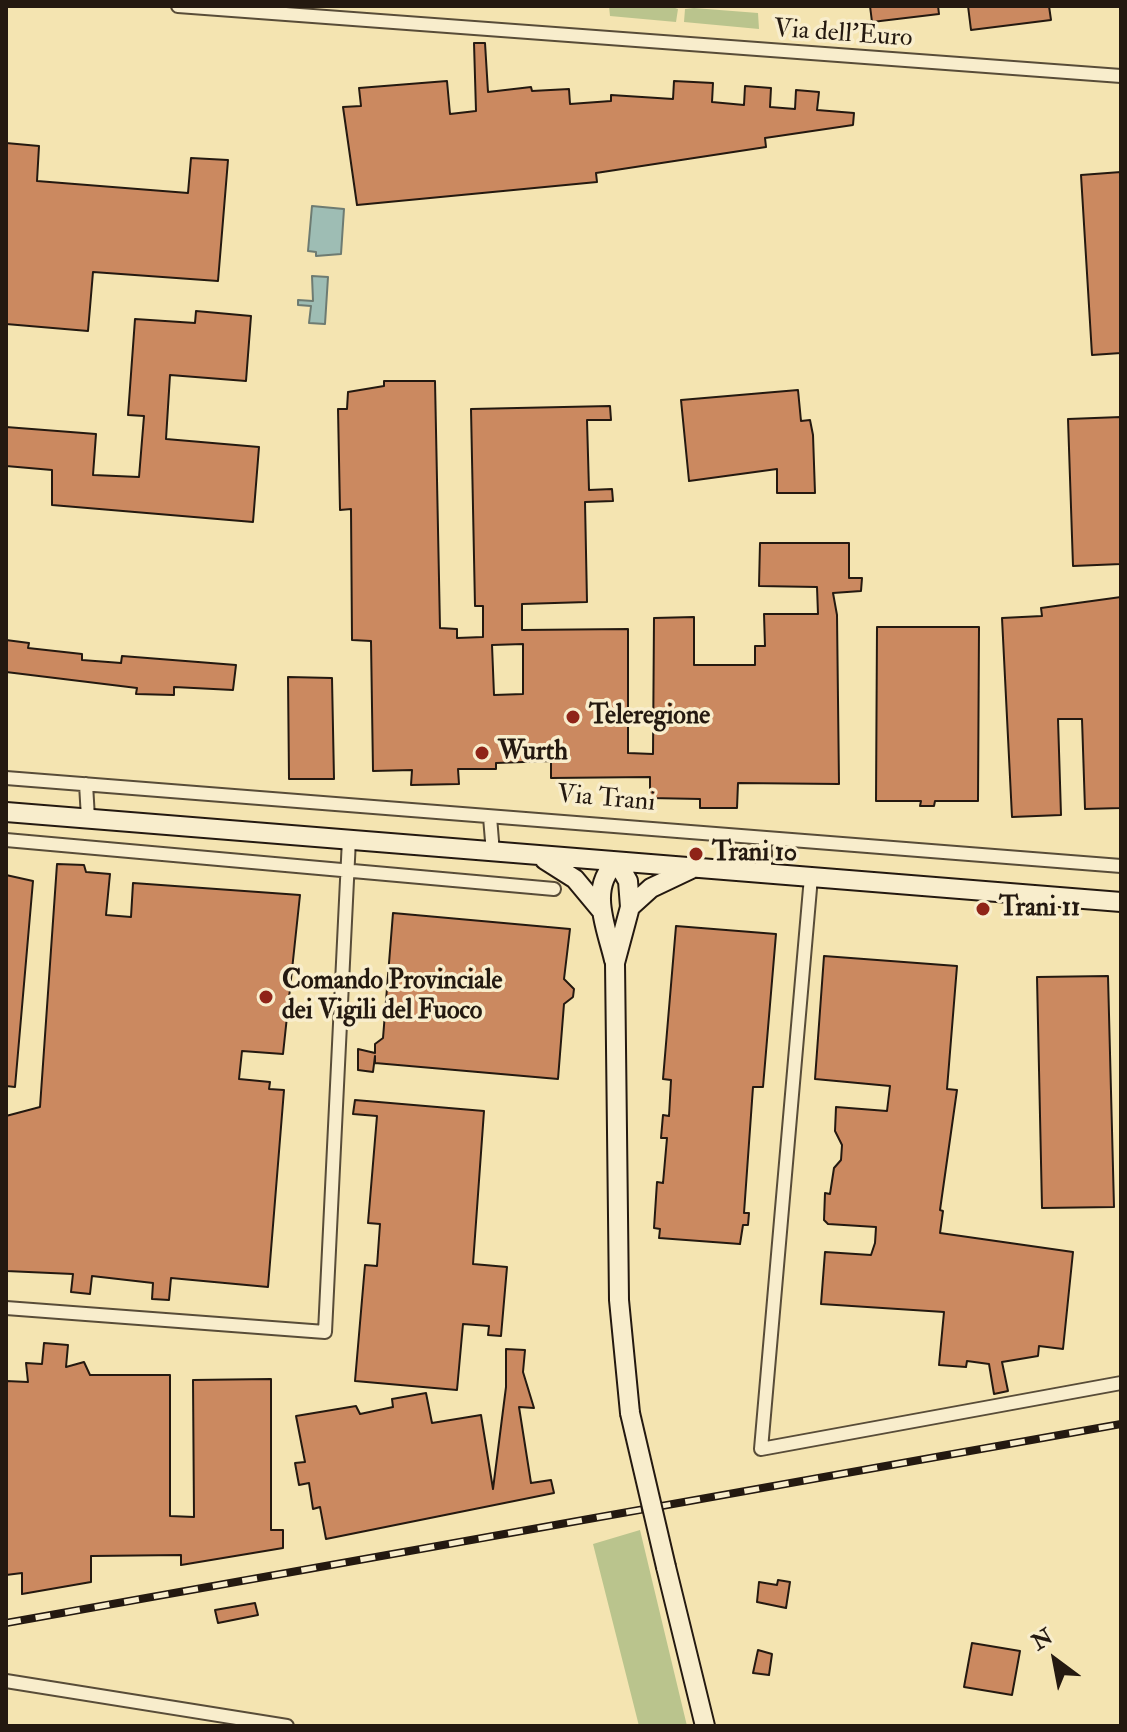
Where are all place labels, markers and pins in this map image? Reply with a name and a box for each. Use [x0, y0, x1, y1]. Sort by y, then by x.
place label: Teleregione [589, 701, 710, 733]
marker: Teleregione [564, 708, 582, 726]
place label: Wurth [498, 737, 568, 769]
marker: Wurth [473, 744, 491, 762]
place label: Trani 10 [712, 838, 797, 870]
marker: Trani 10 [687, 845, 705, 863]
place label: Trani 11 [999, 893, 1080, 925]
marker: Trani 11 [974, 900, 992, 918]
place label: Comando Provinciale dei Vigili del Fuoco [282, 966, 502, 1028]
marker: Comando Provinciale dei Vigili del Fuoco [257, 988, 275, 1006]

